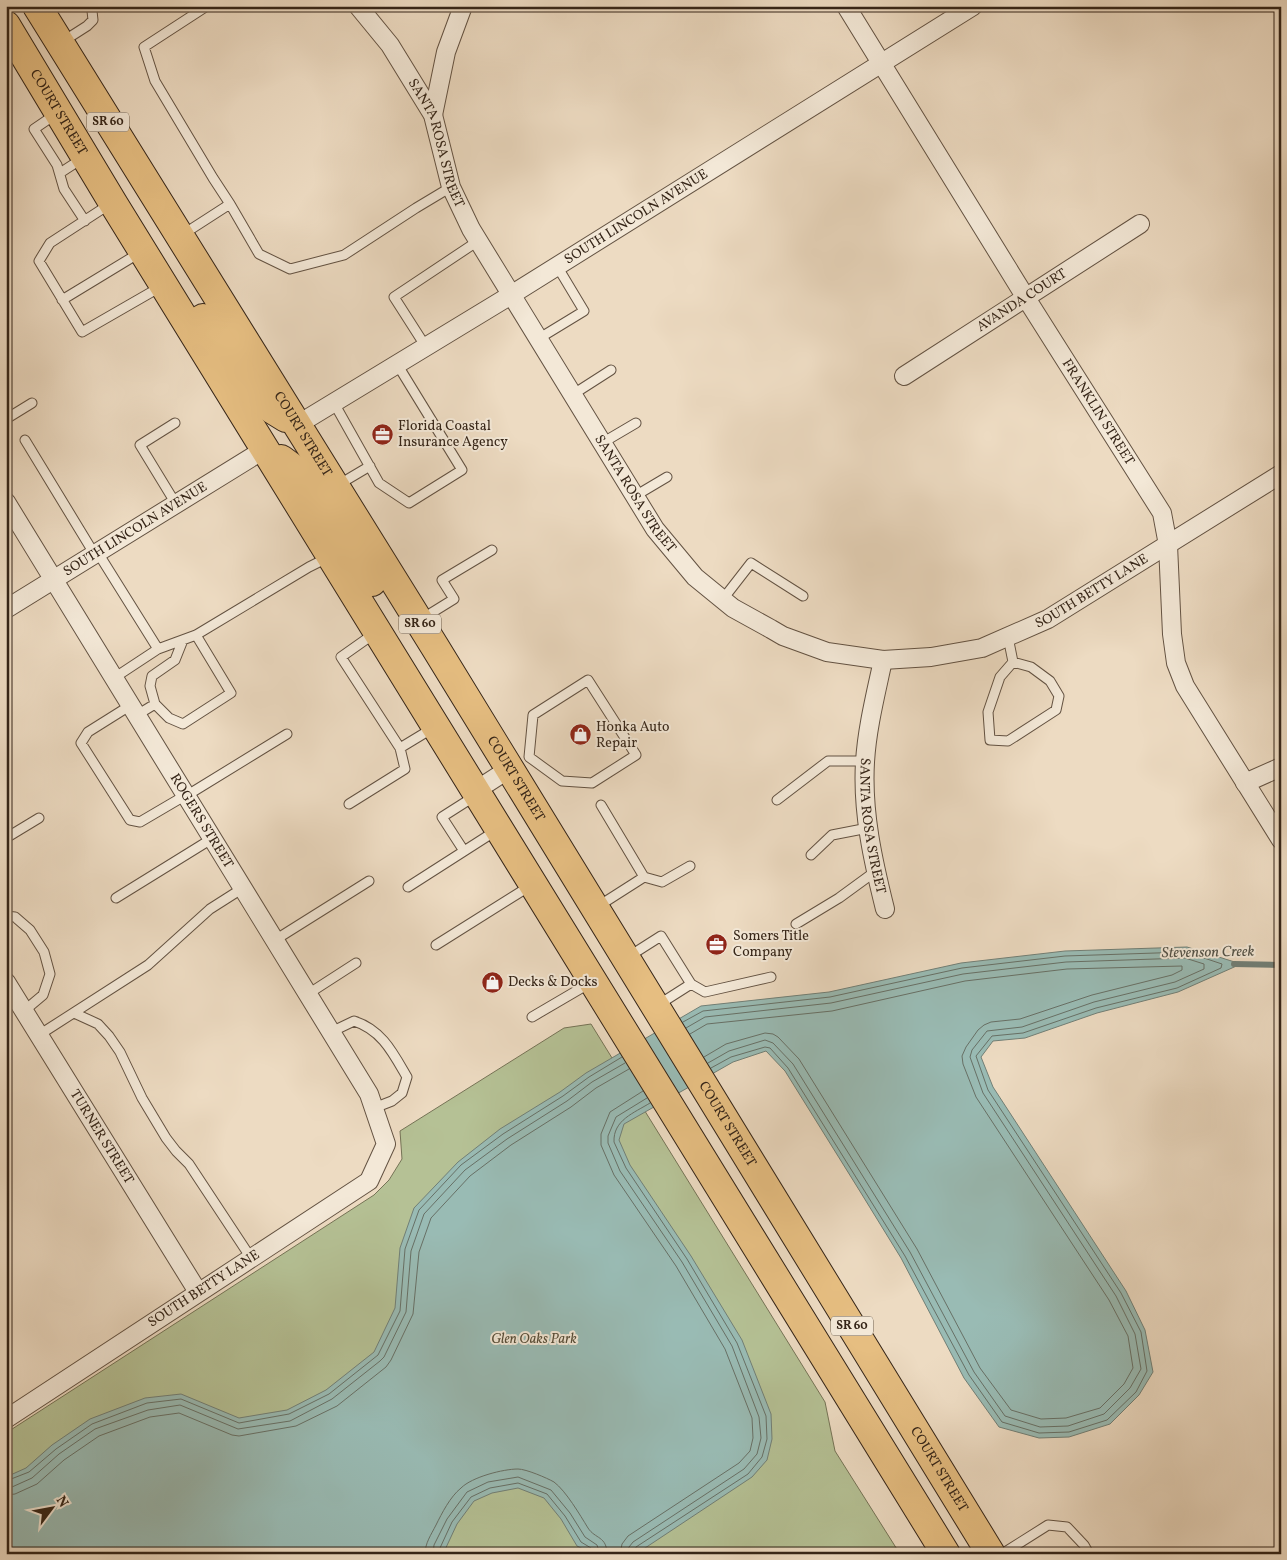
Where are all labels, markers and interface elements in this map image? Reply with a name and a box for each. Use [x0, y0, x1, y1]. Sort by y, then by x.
street label: COURT STREET [25, 66, 92, 159]
street label: SANTA ROSA STREET [403, 75, 469, 211]
road number: SR 60 [87, 112, 129, 132]
street label: SOUTH LINCOLN AVENUE [561, 165, 712, 269]
street label: AVANDA COURT [973, 264, 1070, 336]
street label: FRANKLIN STREET [1057, 355, 1139, 469]
street label: COURT STREET [269, 388, 337, 480]
place label: Florida Coastal Insurance Agency [398, 417, 508, 452]
office icon: Florida Coastal Insurance Agency [370, 422, 394, 446]
street label: SANTA ROSA STREET [590, 431, 681, 557]
street label: SOUTH LINCOLN AVENUE [60, 477, 211, 581]
street label: SOUTH BETTY LANE [1032, 549, 1152, 633]
road number: SR 60 [399, 614, 441, 634]
place label: Honka Auto Repair [596, 718, 669, 753]
shop icon: Honka Auto Repair [568, 723, 592, 747]
street label: COURT STREET [482, 732, 549, 825]
street label: SANTA ROSA STREET [855, 757, 890, 896]
street label: ROGERS STREET [165, 770, 238, 872]
place label: Somers Title Company [733, 927, 809, 962]
office icon: Somers Title Company [705, 932, 729, 956]
water label: Stevenson Creek [1162, 942, 1255, 964]
shop icon: Decks & Docks [480, 970, 504, 994]
place label: Decks & Docks [508, 973, 598, 992]
street label: COURT STREET [694, 1078, 761, 1170]
street label: TURNER STREET [65, 1086, 138, 1188]
street label: SOUTH BETTY LANE [145, 1246, 263, 1332]
road number: SR 60 [831, 1316, 873, 1335]
park label: Glen Oaks Park [491, 1330, 577, 1349]
street label: COURT STREET [906, 1423, 973, 1516]
north arrow [28, 1482, 78, 1532]
text: N [51, 1493, 73, 1511]

